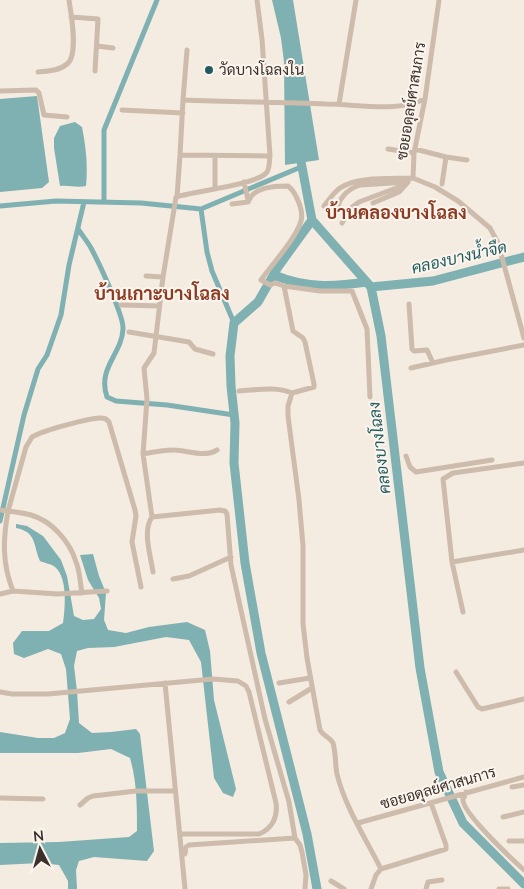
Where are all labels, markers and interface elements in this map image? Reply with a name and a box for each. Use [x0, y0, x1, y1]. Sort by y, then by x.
street label: ซอยอดุลย์ศาสนการ [392, 41, 431, 162]
place label: วัดบางโฉลงใน [219, 60, 304, 78]
marker: วัดบางโฉลงใน [203, 64, 215, 76]
district label: บ้านคลองบางโฉลง [325, 200, 467, 223]
water label: คลองบางน้ำจืด [408, 232, 508, 277]
district label: บ้านเกาะบางโฉลง [94, 281, 230, 304]
water label: คลองบางโฉลง [362, 401, 394, 495]
street label: ซอยอดุลย์ศาสนการ [378, 762, 498, 815]
north arrow [15, 824, 65, 874]
text: N [32, 827, 45, 845]

